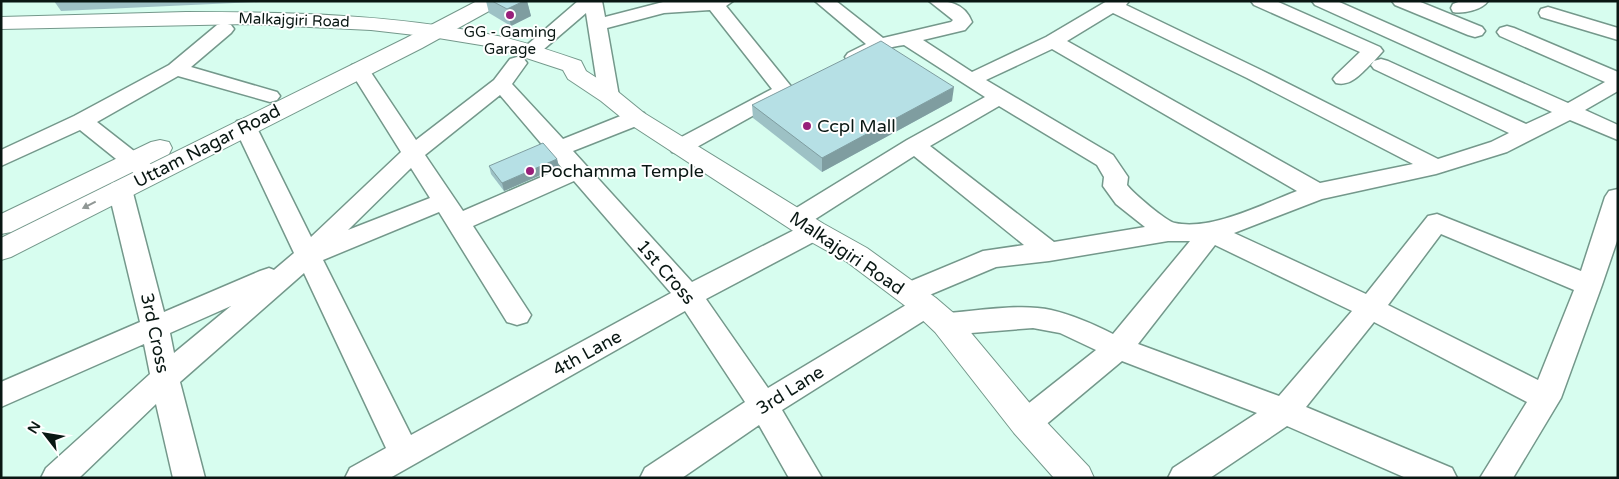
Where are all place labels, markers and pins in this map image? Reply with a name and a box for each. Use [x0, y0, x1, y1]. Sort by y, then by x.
marker: GG - Gaming Garage [504, 9, 516, 21]
place label: GG - Gaming Garage [464, 23, 556, 58]
place label: Ccpl Mall [817, 115, 896, 137]
marker: Ccpl Mall [801, 120, 813, 132]
place label: Pochamma Temple [540, 160, 704, 182]
marker: Pochamma Temple [524, 165, 536, 177]

